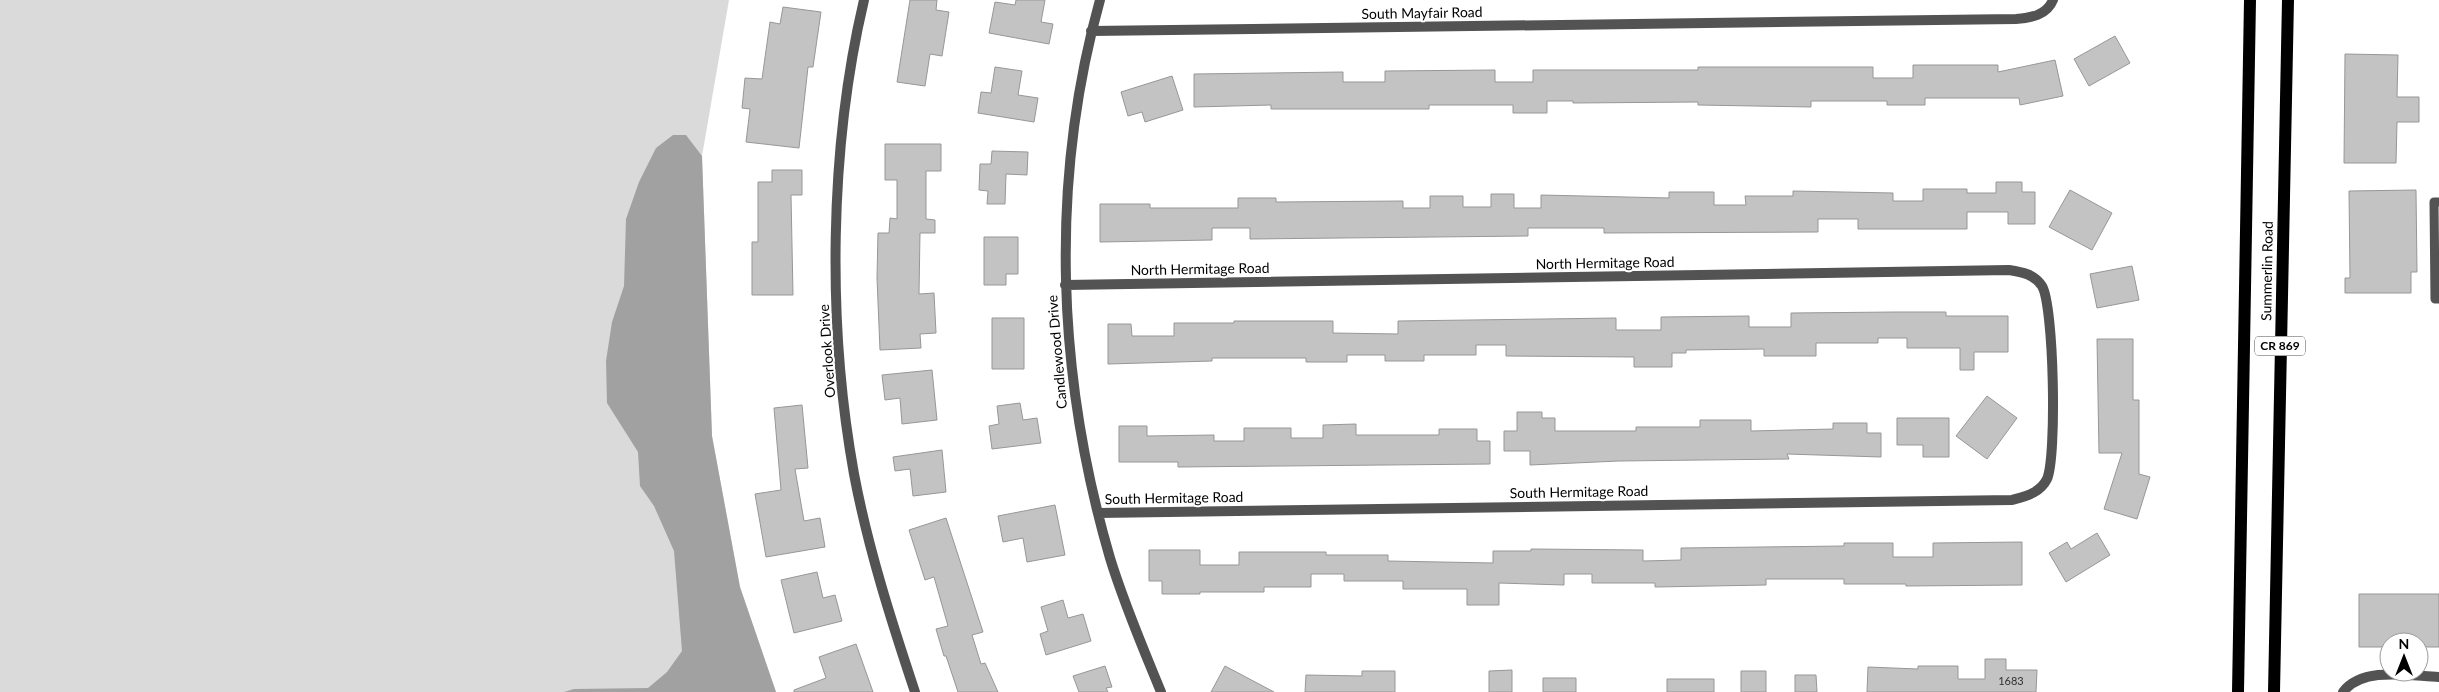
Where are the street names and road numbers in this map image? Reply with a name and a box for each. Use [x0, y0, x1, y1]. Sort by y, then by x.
street label: South Mayfair Road [1361, 3, 1483, 22]
street label: Summerlin Road [2257, 221, 2276, 321]
street label: North Hermitage Road [1535, 253, 1675, 272]
street label: North Hermitage Road [1130, 259, 1270, 278]
street label: Candlewood Drive [1043, 294, 1070, 410]
street label: Overlook Drive [815, 304, 838, 398]
road number: CR 869 [2255, 336, 2305, 356]
street label: South Hermitage Road [1509, 482, 1648, 501]
street label: South Hermitage Road [1104, 488, 1243, 507]

